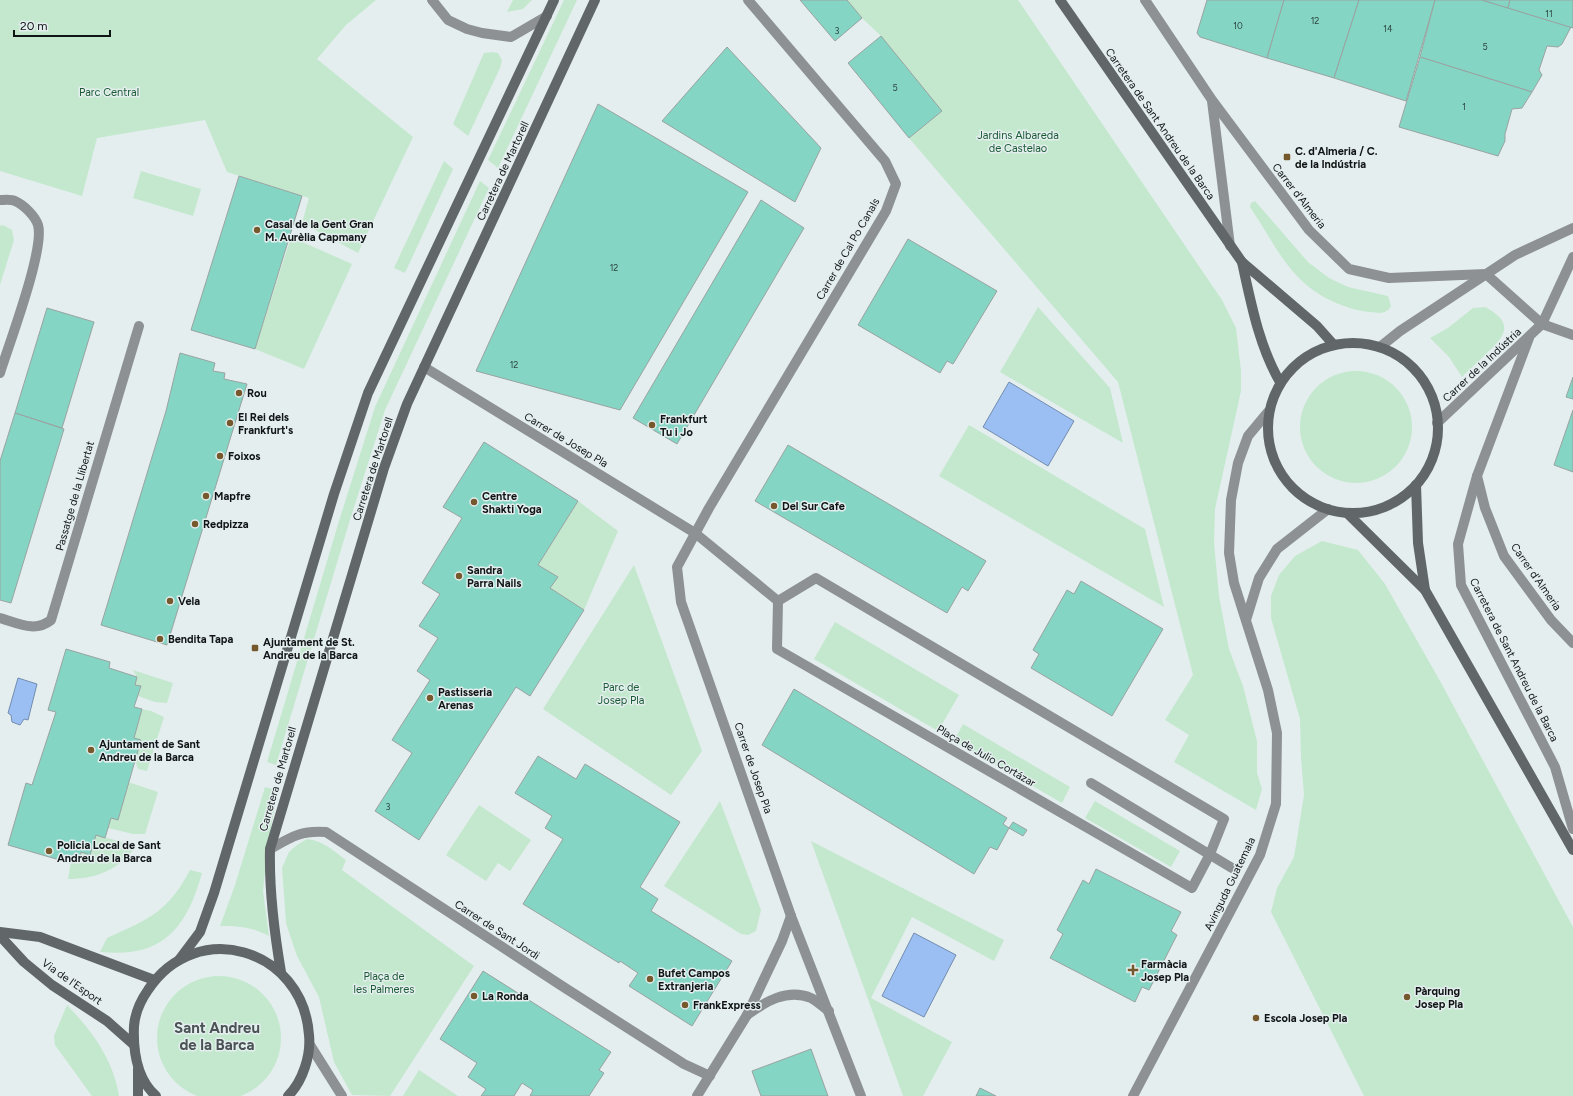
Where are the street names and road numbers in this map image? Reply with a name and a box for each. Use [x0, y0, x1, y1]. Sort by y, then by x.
street label: Carretera de Sant Andreu de la Barca [1103, 46, 1217, 202]
street label: Carretera de Martorell [474, 119, 532, 223]
street label: Carrer d'Almeria [1270, 161, 1328, 231]
street label: Carrer de Cal Po Canals [814, 196, 882, 302]
street label: Carrer de la Indústria [1440, 325, 1524, 405]
street label: Carrer de Josep Pla [522, 410, 610, 470]
street label: Carretera de Martorell [350, 416, 396, 522]
street label: Passatge de la Llibertat [53, 440, 97, 552]
street label: Carrer d'Almeria [1508, 541, 1564, 613]
street label: Carretera de Sant Andreu de la Barca [1467, 576, 1561, 744]
street label: Carrer de Josep Pla [731, 721, 775, 815]
street label: Plaça de Julio Cortázar [934, 722, 1038, 790]
street label: Carretera de Martorell [257, 725, 299, 833]
street label: Avinguda Guatemala [1202, 835, 1258, 933]
street label: Carrer de Sant Jordi [452, 898, 542, 962]
street label: Via de l'Esport [39, 956, 105, 1008]

